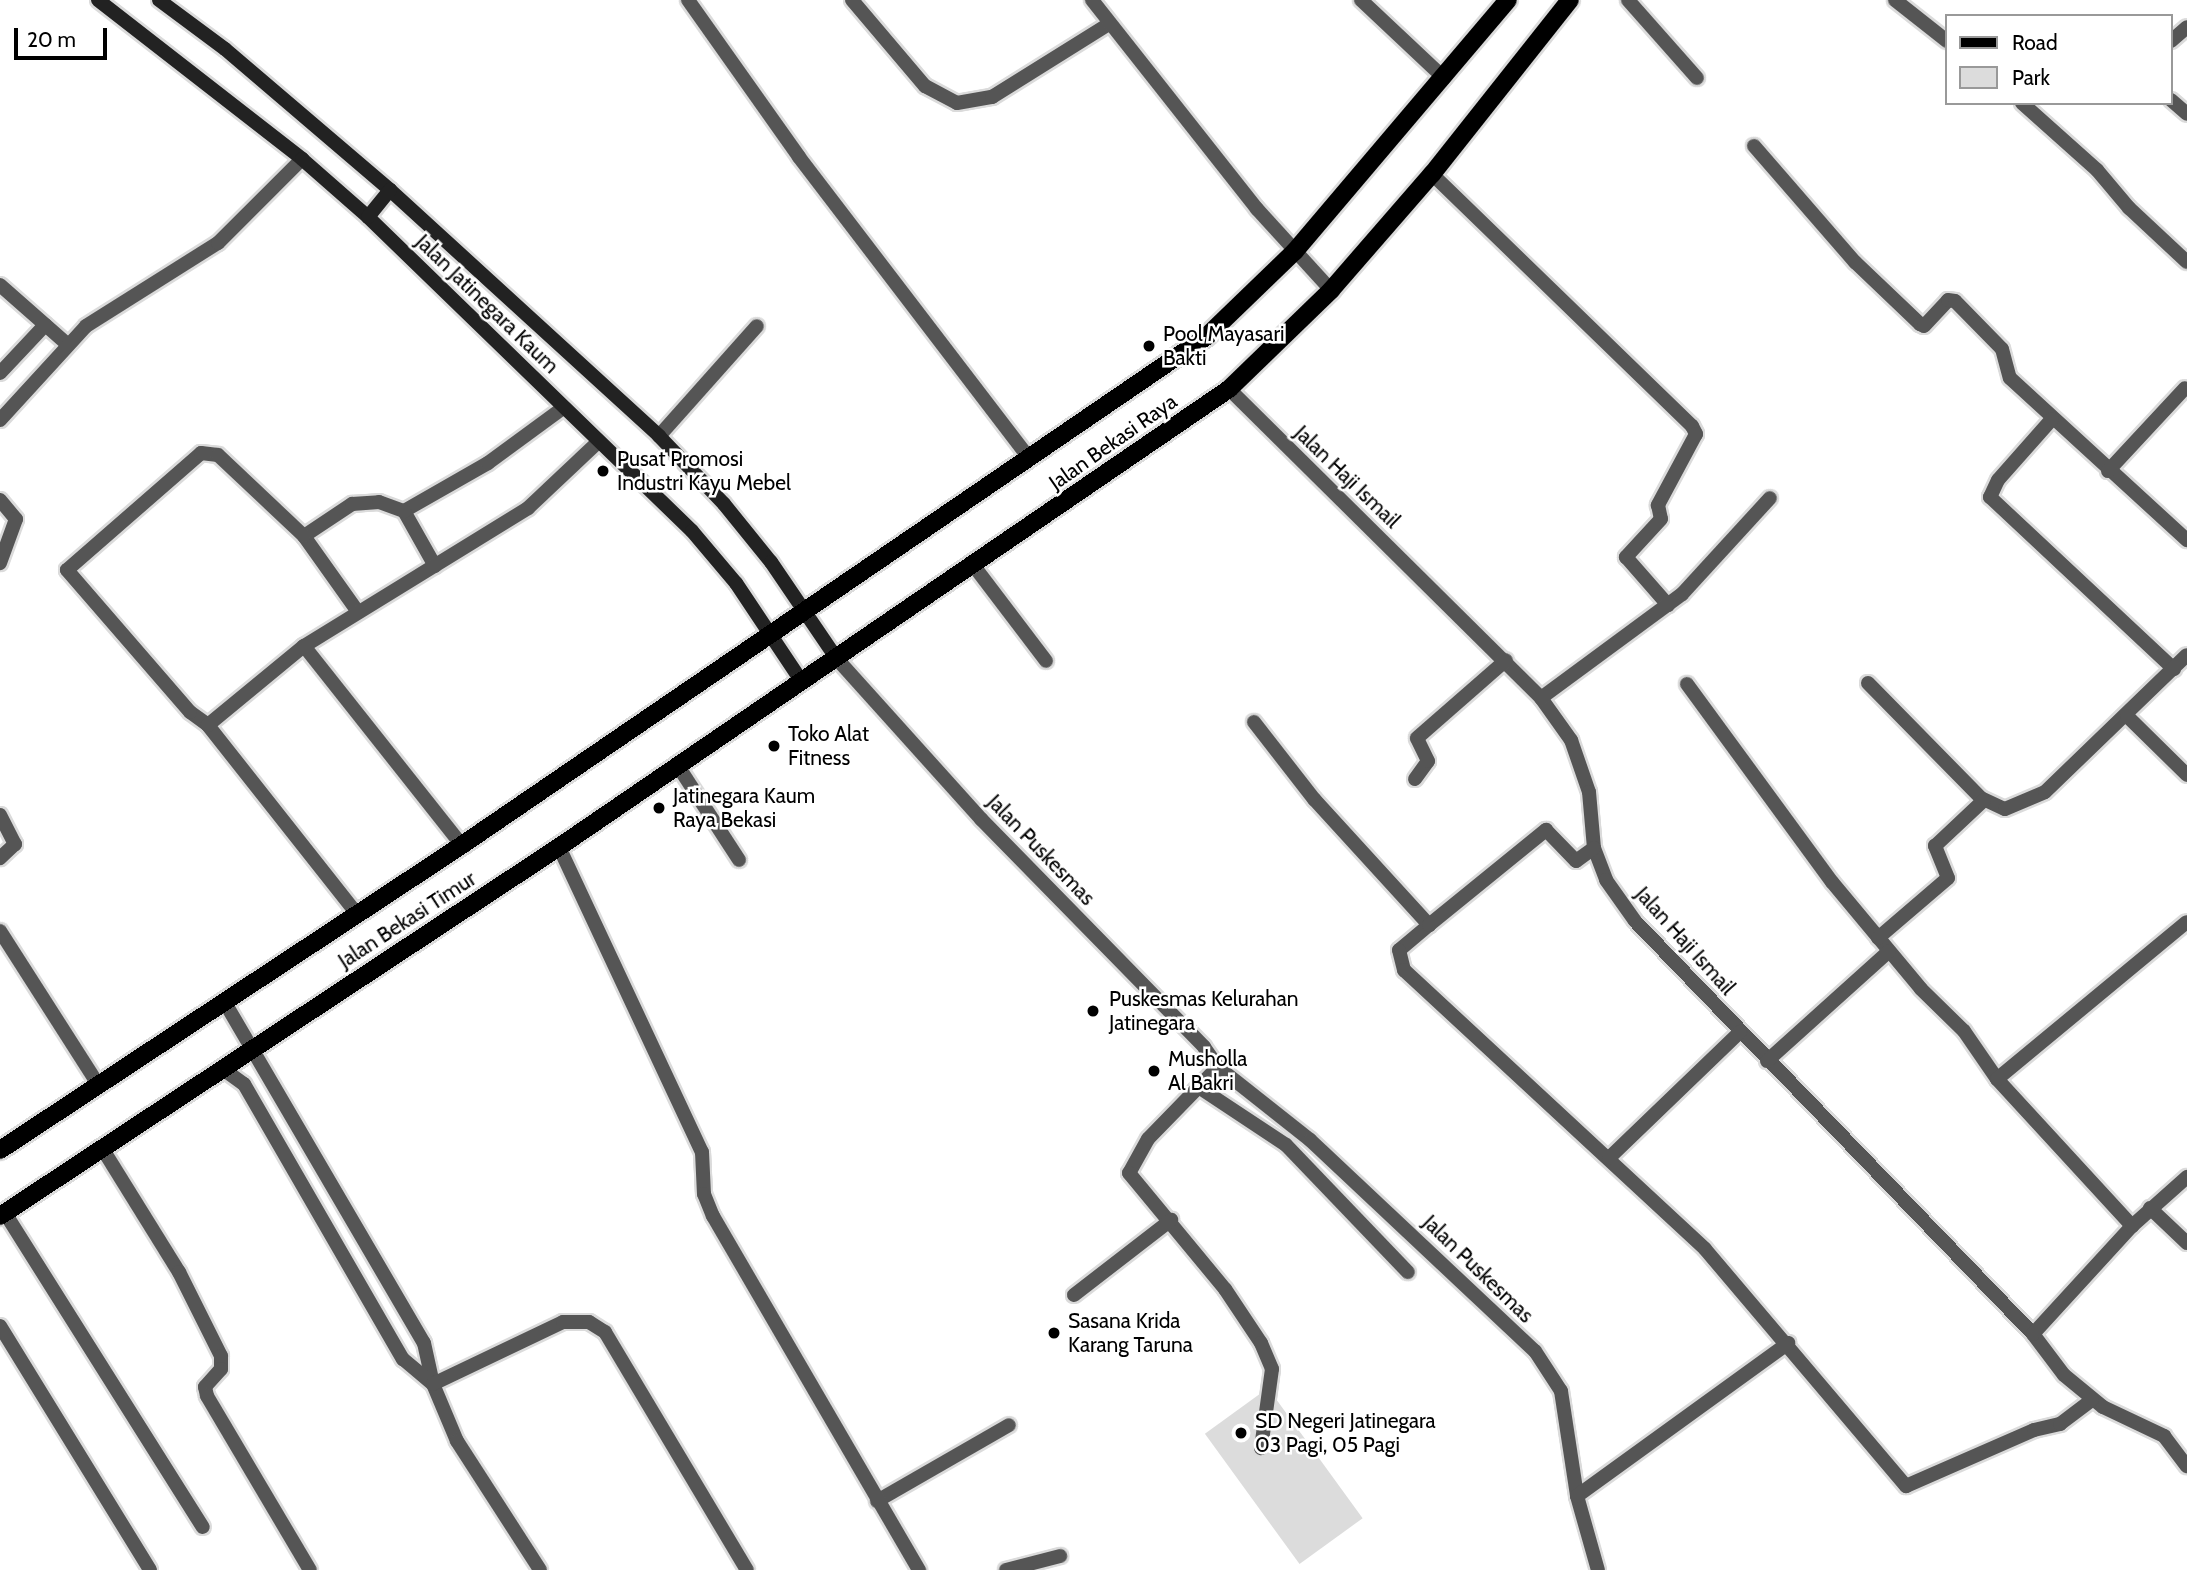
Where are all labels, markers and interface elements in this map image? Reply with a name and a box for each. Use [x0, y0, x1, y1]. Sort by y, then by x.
scale bar [18, 14, 110, 58]
legend [1946, 14, 2173, 105]
text: 20 m [27, 27, 76, 52]
text: Road [2012, 30, 2058, 55]
text: Park [2012, 65, 2050, 90]
street label: Jalan Jatinegara Kaum [410, 229, 564, 379]
place label: Pool Mayasari Bakti [1163, 321, 1285, 371]
marker: Pool Mayasari Bakti [1141, 338, 1157, 354]
street label: Jalan Bekasi Raya [1044, 389, 1182, 495]
street label: Jalan Haji Ismail [1289, 420, 1405, 534]
place label: Pusat Promosi Industri Kayu Mebel [617, 446, 791, 496]
marker: Pusat Promosi Industri Kayu Mebel [595, 463, 611, 479]
place label: Toko Alat Fitness [788, 721, 869, 771]
marker: Toko Alat Fitness [766, 738, 782, 754]
place label: Jatinegara Kaum Raya Bekasi [673, 783, 815, 833]
street label: Jalan Puskesmas [982, 789, 1100, 911]
marker: Jatinegara Kaum Raya Bekasi [651, 800, 667, 816]
street label: Jalan Bekasi Timur [334, 866, 480, 974]
street label: Jalan Haji Ismail [1630, 882, 1740, 1000]
place label: Puskesmas Kelurahan Jatinegara [1109, 986, 1299, 1036]
marker: Puskesmas Kelurahan Jatinegara [1083, 1001, 1103, 1021]
place label: Musholla Al Bakri [1168, 1046, 1247, 1096]
marker: Musholla Al Bakri [1146, 1063, 1162, 1079]
street label: Jalan Puskesmas [1417, 1210, 1539, 1328]
place label: Sasana Krida Karang Taruna [1068, 1308, 1193, 1358]
marker: Sasana Krida Karang Taruna [1046, 1325, 1062, 1341]
place label: SD Negeri Jatinegara 03 Pagi, 05 Pagi [1255, 1408, 1436, 1458]
marker: SD Negeri Jatinegara 03 Pagi, 05 Pagi [1233, 1425, 1249, 1441]

